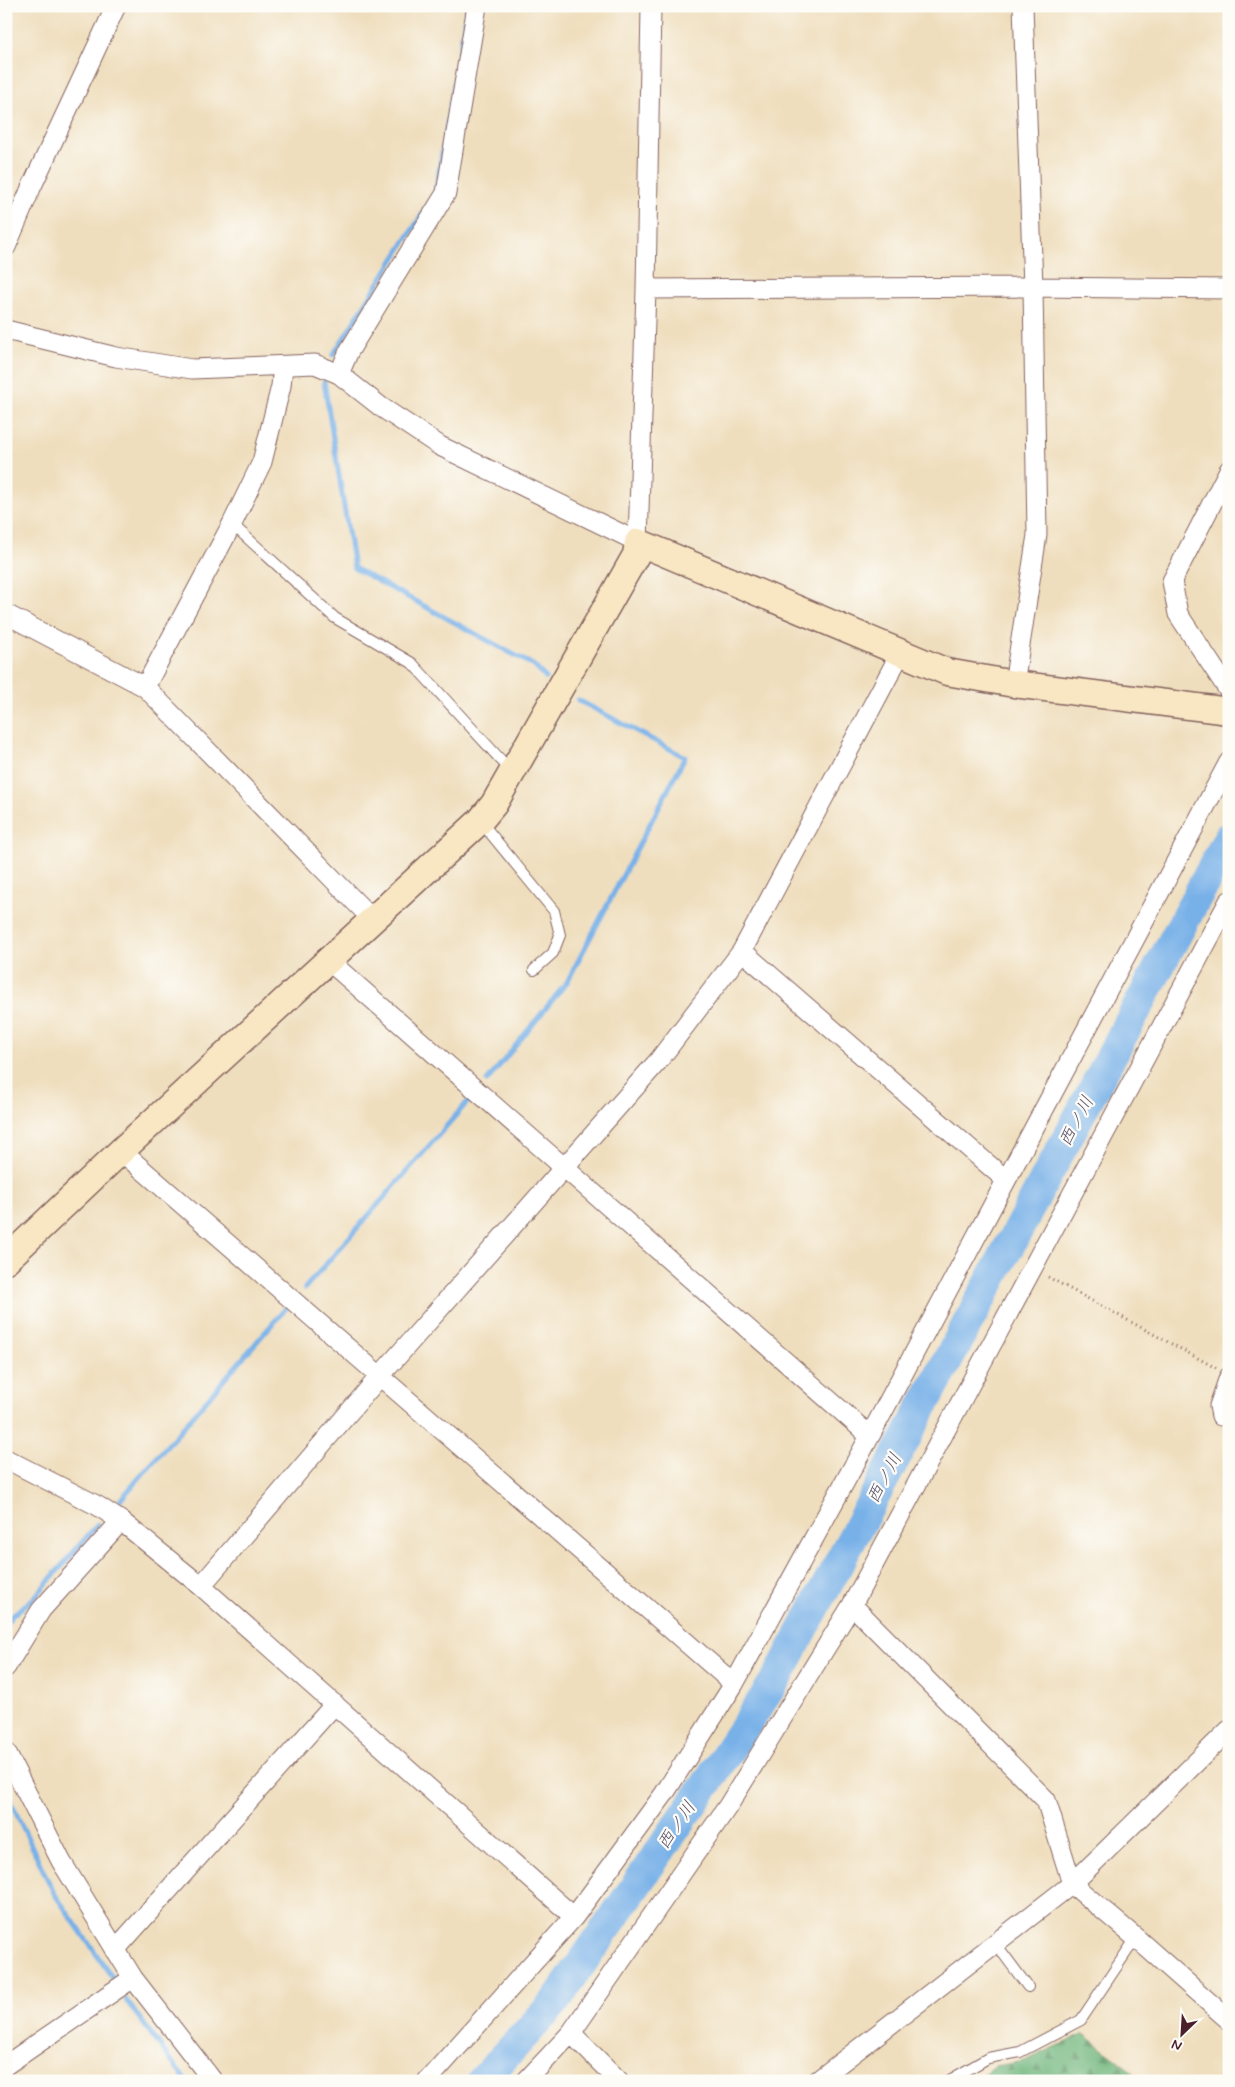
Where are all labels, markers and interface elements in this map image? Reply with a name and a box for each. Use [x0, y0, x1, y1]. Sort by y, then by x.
water label: 西ノ川 [1054, 1092, 1100, 1151]
water label: 西ノ川 [862, 1449, 908, 1508]
water label: 西ノ川 [652, 1796, 702, 1855]
north arrow [1158, 2010, 1208, 2060]
text: N [1169, 2035, 1185, 2055]

